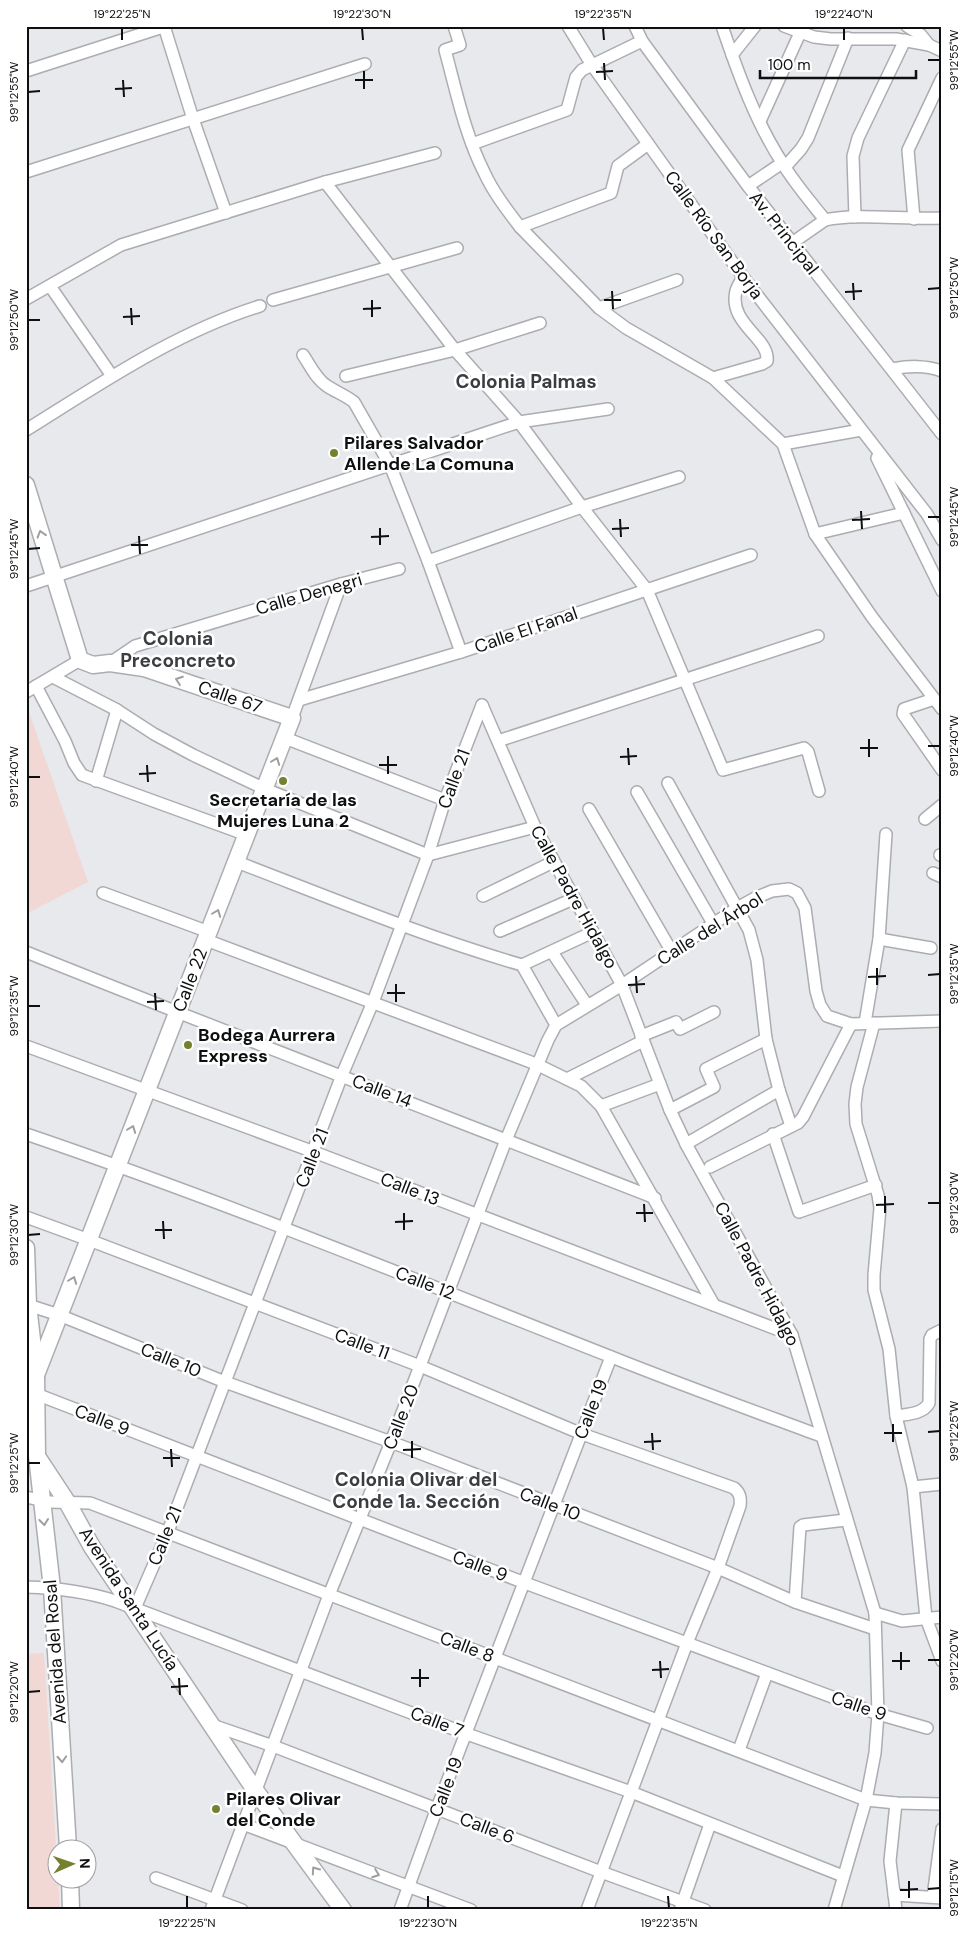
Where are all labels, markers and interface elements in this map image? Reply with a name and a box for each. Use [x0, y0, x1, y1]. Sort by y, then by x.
text: 19°22'25"N [94, 6, 150, 22]
text: 19°22'30"N [333, 6, 391, 22]
text: 19°22'35"N [574, 6, 632, 22]
text: 19°22'40"N [815, 6, 873, 22]
text: 99°12'55"W [946, 29, 962, 90]
scale bar [760, 48, 917, 80]
text: 100 m [768, 55, 811, 75]
text: 99°12'55"W [6, 61, 22, 122]
street label: Calle Río San Borja [659, 166, 769, 304]
street label: Av. Principal [744, 186, 824, 280]
text: 99°12'50"W [946, 257, 962, 319]
text: 99°12'50"W [6, 289, 22, 351]
district label: Colonia Palmas [455, 369, 597, 394]
place label: Pilares Salvador Allende La Comuna [344, 431, 514, 476]
marker: Pilares Salvador Allende La Comuna [328, 447, 340, 459]
text: 99°12'45"W [946, 486, 962, 547]
text: 99°12'45"W [6, 518, 22, 579]
one-way arrow [37, 530, 47, 539]
street label: Calle Denegri [253, 567, 365, 621]
street label: Calle El Fanal [471, 601, 581, 659]
district label: Colonia Preconcreto [120, 626, 236, 673]
street label: Calle 67 [195, 675, 265, 719]
one-way arrow [176, 676, 184, 686]
text: 99°12'40"W [946, 715, 962, 777]
text: 99°12'40"W [6, 746, 22, 808]
street label: Calle 21 [432, 746, 476, 812]
one-way arrow [270, 757, 280, 766]
marker: Secretaría de las Mujeres Luna 2 [277, 775, 289, 787]
place label: Secretaría de las Mujeres Luna 2 [209, 788, 357, 833]
street label: Calle Padre Hidalgo [525, 821, 623, 973]
street label: Calle del Árbol [652, 887, 768, 971]
one-way arrow [211, 909, 221, 917]
text: 99°12'35"W [946, 943, 962, 1005]
street label: Calle 22 [167, 945, 213, 1015]
text: 99°12'35"W [6, 975, 22, 1037]
place label: Bodega Aurrera Express [198, 1023, 335, 1068]
marker: Bodega Aurrera Express [182, 1039, 194, 1051]
street label: Calle 14 [349, 1069, 415, 1113]
one-way arrow [126, 1125, 136, 1134]
street label: Calle 21 [290, 1125, 334, 1191]
street label: Calle 13 [377, 1167, 443, 1211]
text: 99°12'30"W [946, 1172, 962, 1234]
street label: Calle Padre Hidalgo [709, 1198, 805, 1350]
text: 99°12'30"W [6, 1204, 22, 1266]
street label: Calle 12 [392, 1261, 458, 1305]
one-way arrow [67, 1277, 77, 1285]
street label: Calle 11 [331, 1323, 393, 1365]
street label: Calle 10 [137, 1337, 205, 1383]
street label: Calle 19 [569, 1375, 613, 1443]
street label: Calle 20 [378, 1381, 424, 1453]
street label: Calle 9 [71, 1399, 133, 1441]
text: 99°12'25"W [946, 1400, 962, 1461]
text: 99°12'25"W [6, 1432, 22, 1493]
district label: Colonia Olivar del Conde 1a. Sección [332, 1467, 500, 1514]
street label: Calle 10 [516, 1481, 584, 1527]
street label: Calle 21 [142, 1503, 188, 1569]
one-way arrow [38, 1518, 49, 1526]
street label: Avenida Santa Lucía [73, 1522, 185, 1676]
street label: Calle 9 [449, 1545, 511, 1587]
street label: Avenida del Rosal [38, 1579, 72, 1725]
street label: Calle 8 [436, 1626, 498, 1668]
text: 99°12'20"W [946, 1629, 962, 1691]
text: 99°12'20"W [6, 1661, 22, 1723]
street label: Calle 9 [828, 1685, 890, 1727]
street label: Calle 7 [407, 1701, 467, 1743]
street label: Calle 19 [424, 1753, 468, 1821]
one-way arrow [57, 1755, 68, 1763]
place label: Pilares Olivar del Conde [226, 1787, 341, 1832]
marker: Pilares Olivar del Conde [210, 1803, 222, 1815]
street label: Calle 6 [456, 1807, 518, 1849]
north arrow [48, 1838, 98, 1888]
text: N [76, 1858, 94, 1869]
text: 99°12'15"W [946, 1859, 962, 1917]
one-way arrow [312, 1867, 320, 1876]
one-way arrow [371, 1868, 380, 1878]
text: 19°22'25"N [159, 1915, 215, 1931]
text: 19°22'30"N [399, 1915, 457, 1931]
text: 19°22'35"N [640, 1915, 698, 1931]

